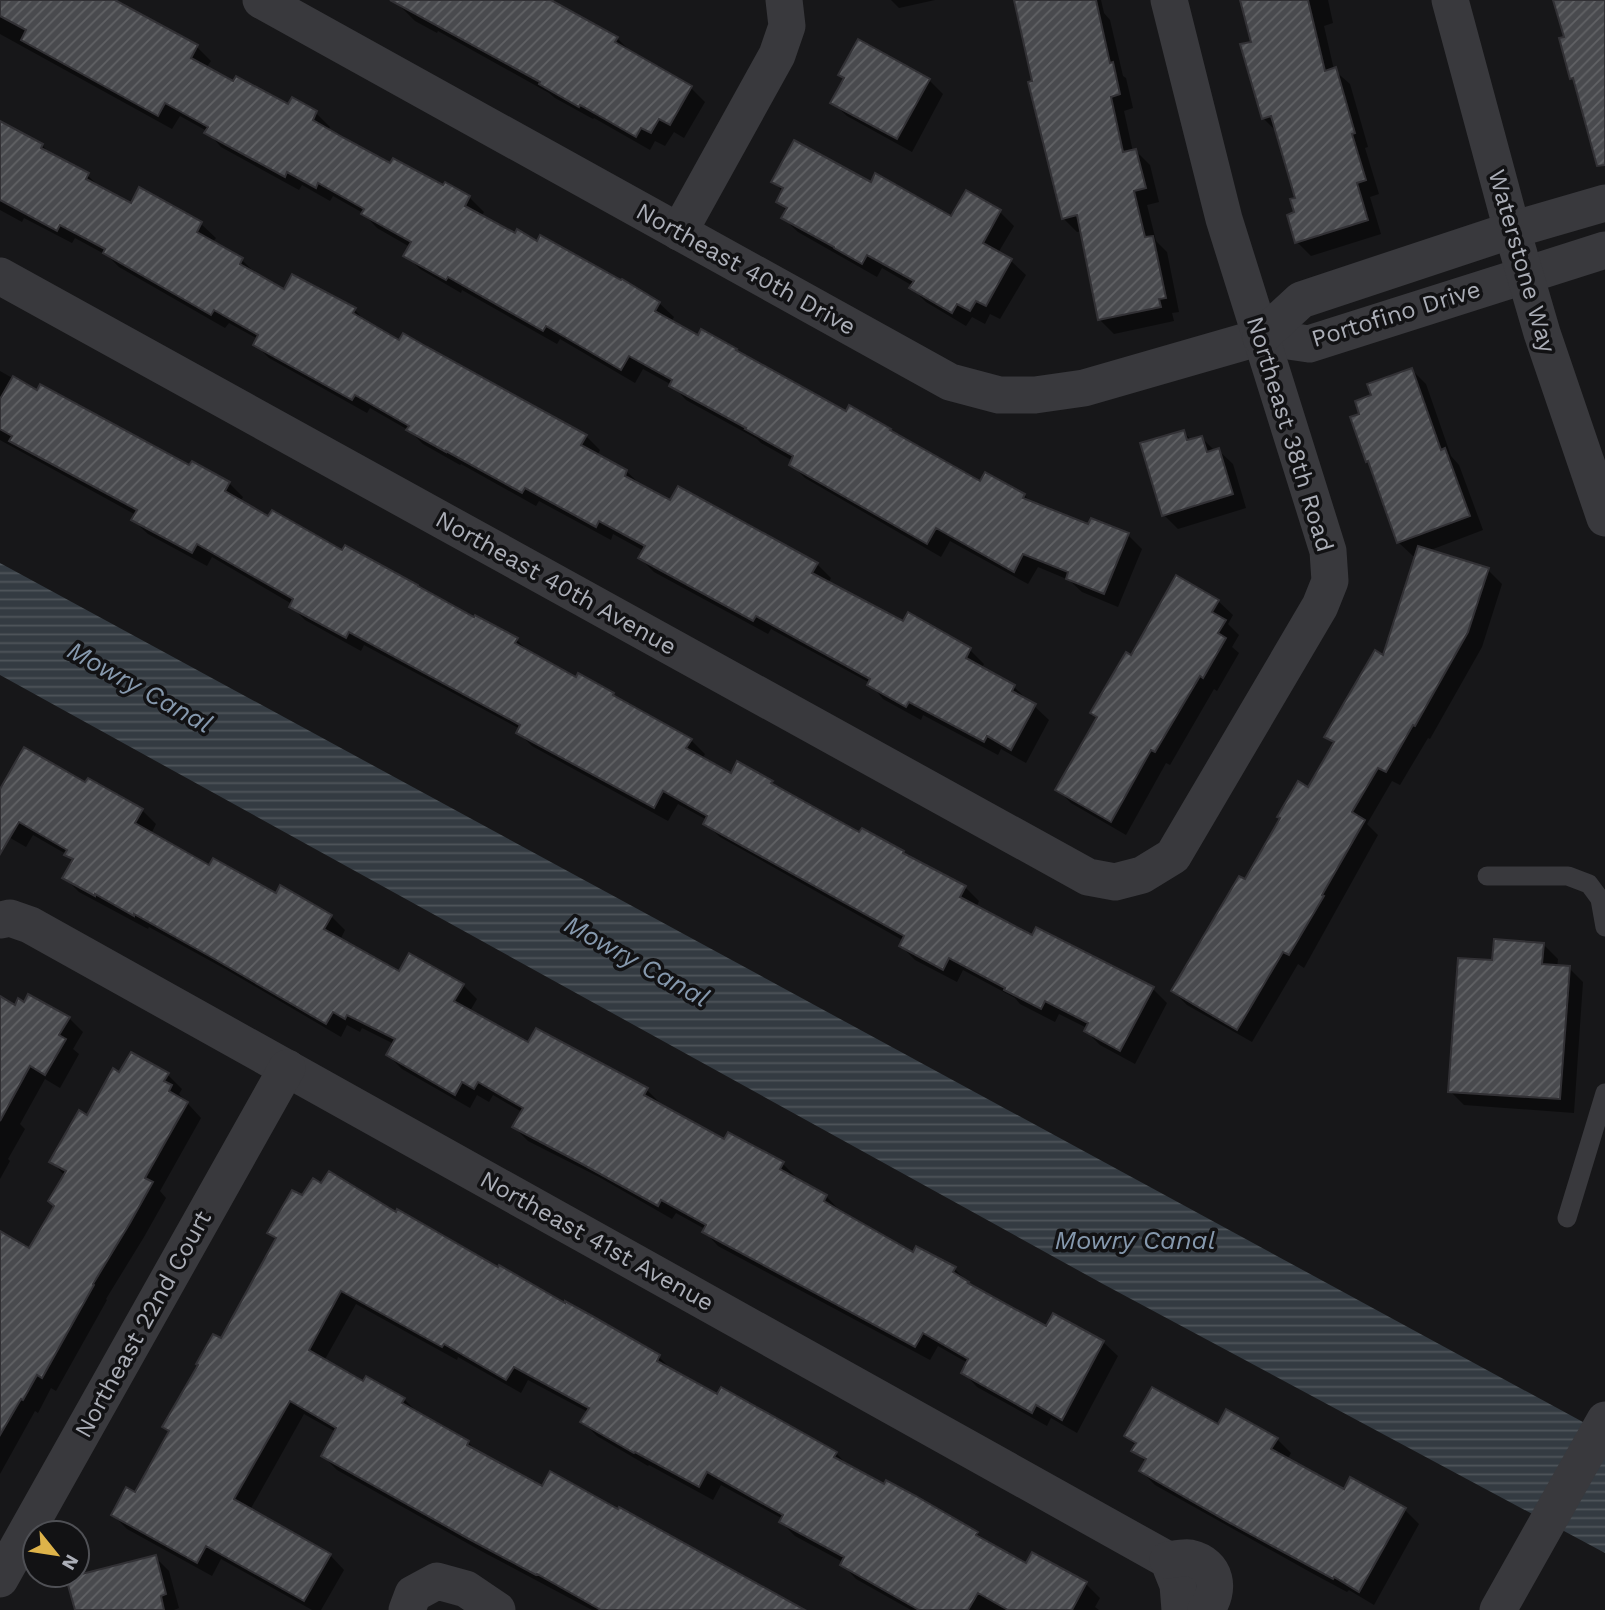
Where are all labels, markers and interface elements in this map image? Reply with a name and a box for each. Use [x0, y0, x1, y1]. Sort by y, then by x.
street label: Waterstone Way [1482, 166, 1562, 356]
street label: Northeast 40th Drive [631, 197, 861, 341]
street label: Portofino Drive [1308, 275, 1484, 353]
street label: Northeast 38th Road [1241, 313, 1339, 555]
street label: Northeast 40th Avenue [431, 505, 681, 661]
water label: Mowry Canal [62, 635, 218, 739]
water label: Mowry Canal [559, 909, 715, 1013]
street label: Northeast 41st Avenue [475, 1165, 719, 1317]
street label: Northeast 22nd Court [69, 1206, 217, 1442]
water label: Mowry Canal [1055, 1225, 1216, 1255]
north arrow [21, 1519, 91, 1589]
text: N [57, 1550, 84, 1574]

